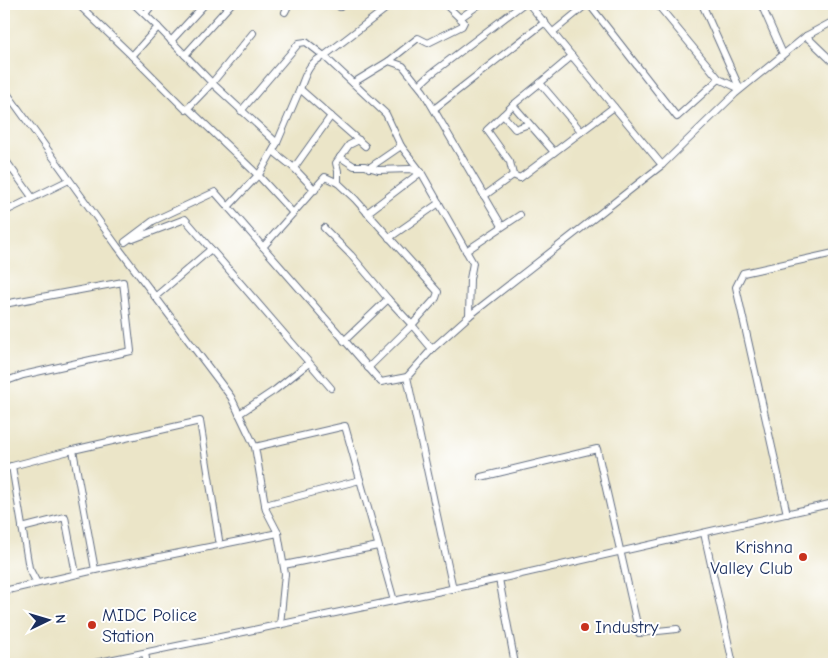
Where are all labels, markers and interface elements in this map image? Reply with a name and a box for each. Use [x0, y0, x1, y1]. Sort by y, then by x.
place label: Krishna Valley Club [710, 537, 793, 579]
marker: Krishna Valley Club [797, 551, 809, 563]
north arrow [22, 596, 72, 646]
place label: MIDC Police Station [102, 605, 197, 647]
text: N [52, 614, 69, 624]
place label: Industry [595, 617, 660, 638]
marker: MIDC Police Station [86, 619, 98, 631]
marker: Industry [579, 621, 591, 633]

